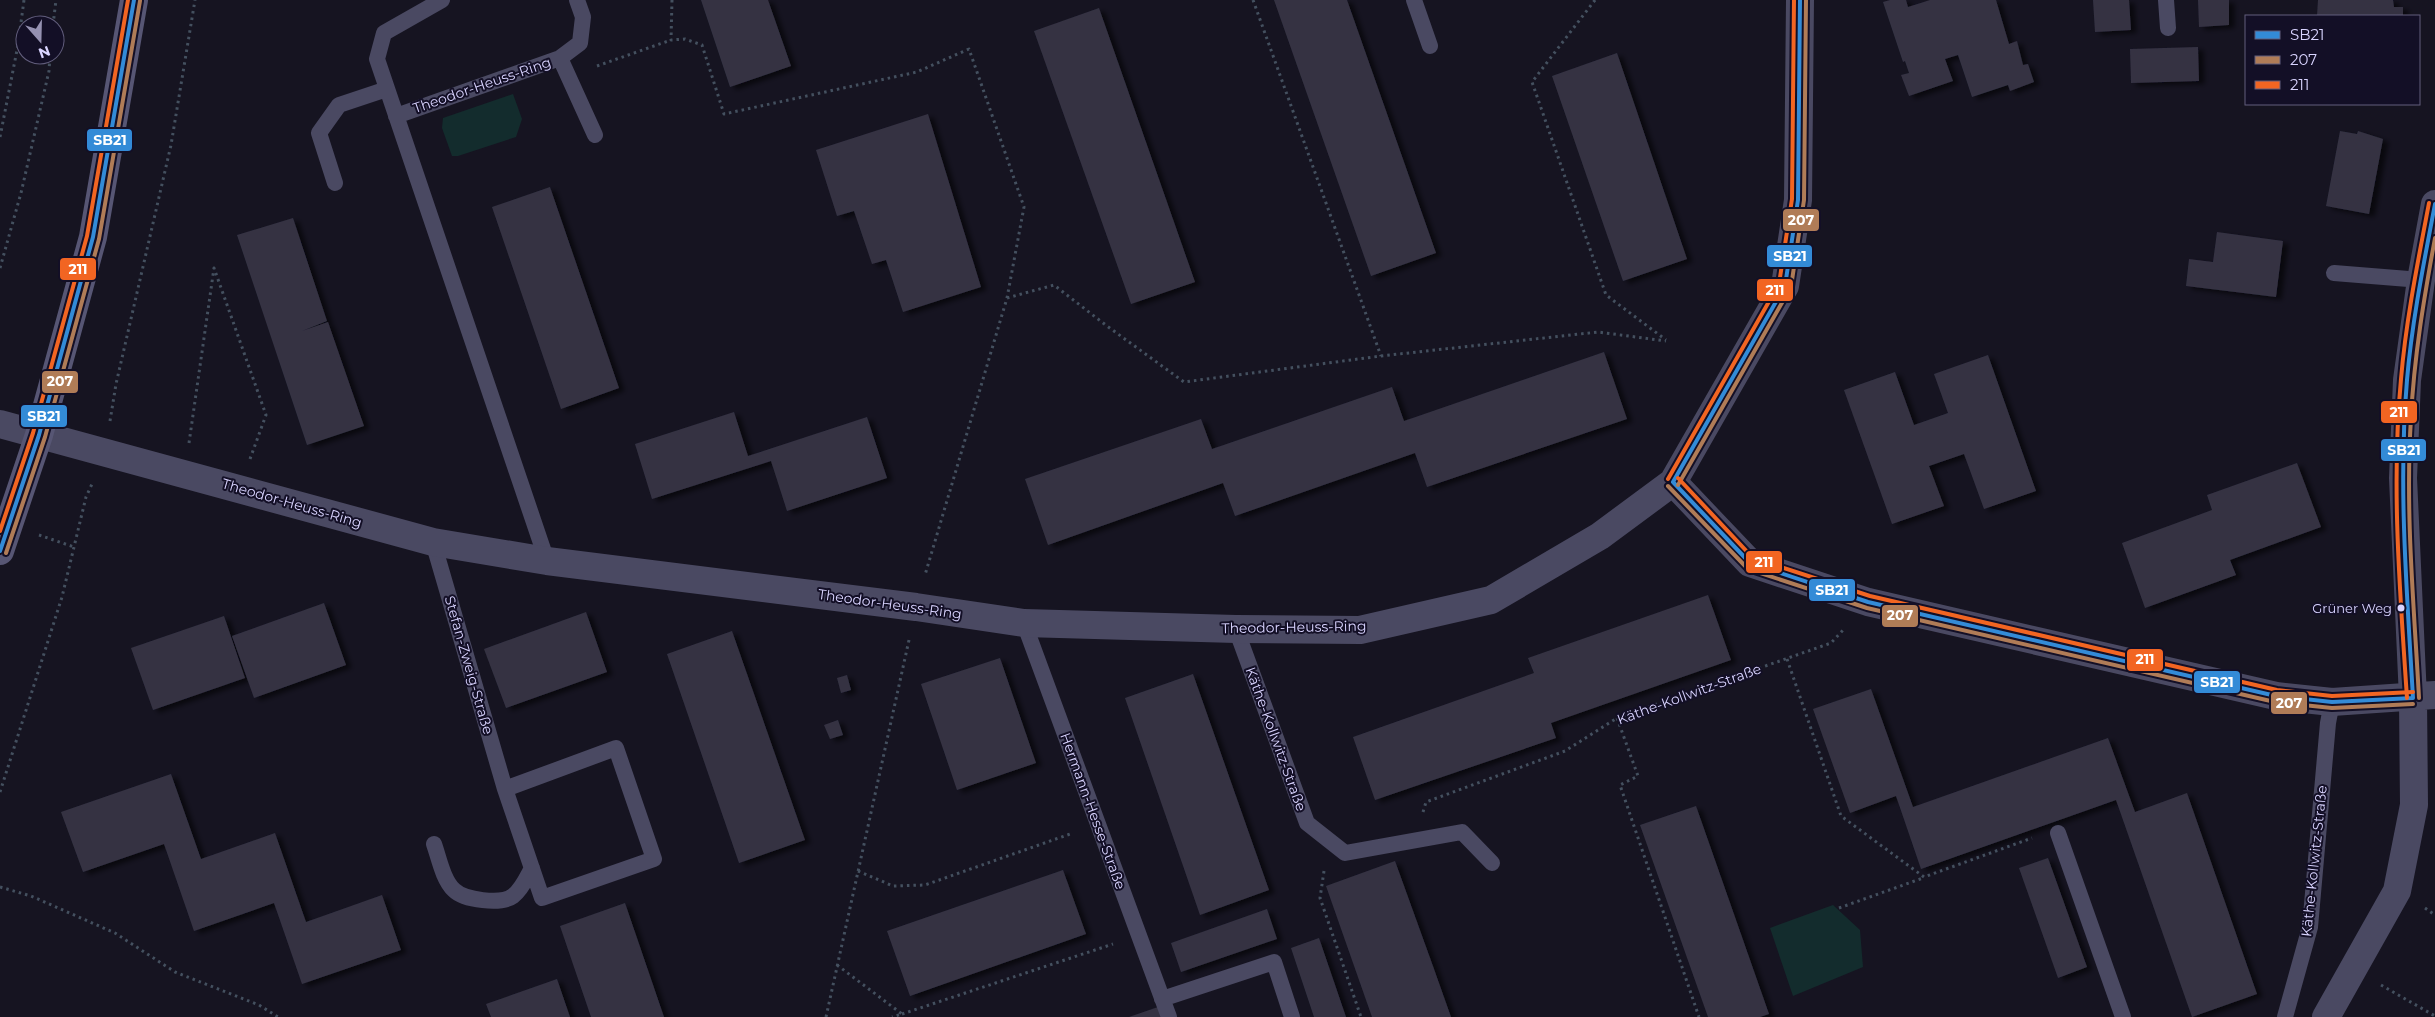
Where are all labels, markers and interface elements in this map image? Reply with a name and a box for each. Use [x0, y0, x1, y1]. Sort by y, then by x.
north arrow [15, 15, 65, 65]
legend [2245, 15, 2420, 105]
text: SB21 [2290, 25, 2324, 44]
text: N [36, 42, 53, 63]
text: 207 [2290, 50, 2317, 69]
street label: Theodor-Heuss-Ring [411, 53, 553, 117]
text: 211 [2290, 75, 2309, 94]
line badge: SB21 [86, 128, 133, 152]
text: SB21 [93, 131, 127, 149]
line badge: 207 [1782, 208, 1820, 232]
text: 207 [1788, 211, 1815, 229]
line badge: SB21 [1766, 244, 1813, 268]
text: SB21 [1773, 247, 1807, 265]
line badge: 211 [59, 257, 97, 281]
text: 211 [68, 260, 88, 278]
line badge: 211 [1756, 278, 1794, 302]
text: 211 [1765, 281, 1785, 299]
line badge: 207 [41, 370, 79, 394]
text: 207 [47, 372, 74, 390]
line badge: 211 [2380, 400, 2418, 424]
text: 211 [2389, 403, 2409, 421]
line badge: SB21 [20, 404, 68, 428]
text: SB21 [27, 407, 61, 425]
line badge: SB21 [2380, 438, 2427, 462]
text: SB21 [2387, 441, 2421, 459]
street label: Theodor-Heuss-Ring [220, 474, 364, 532]
line badge: 211 [1745, 550, 1783, 574]
text: 211 [1754, 553, 1774, 571]
line badge: SB21 [1808, 578, 1856, 602]
text: SB21 [1815, 581, 1849, 599]
street label: Theodor-Heuss-Ring [817, 585, 963, 623]
street label: Stefan-Zweig-Straße [441, 594, 497, 736]
place label: Grüner Weg [2312, 600, 2392, 616]
marker: Grüner Weg [2396, 603, 2406, 613]
line badge: 207 [1881, 604, 1919, 628]
text: 207 [1887, 606, 1914, 624]
street label: Theodor-Heuss-Ring [1221, 617, 1367, 637]
line badge: 211 [2126, 648, 2164, 672]
text: 211 [2135, 650, 2155, 668]
street label: Käthe-Kollwitz-Straße [1614, 660, 1764, 728]
street label: Käthe-Kollwitz-Straße [1242, 664, 1310, 814]
line badge: SB21 [2193, 670, 2241, 694]
text: SB21 [2200, 673, 2234, 691]
line badge: 207 [2270, 691, 2308, 715]
text: 207 [2276, 694, 2303, 712]
street label: Hermann-Hesse-Straße [1056, 730, 1130, 892]
street label: Käthe-Kollwitz-Straße [2297, 784, 2331, 938]

